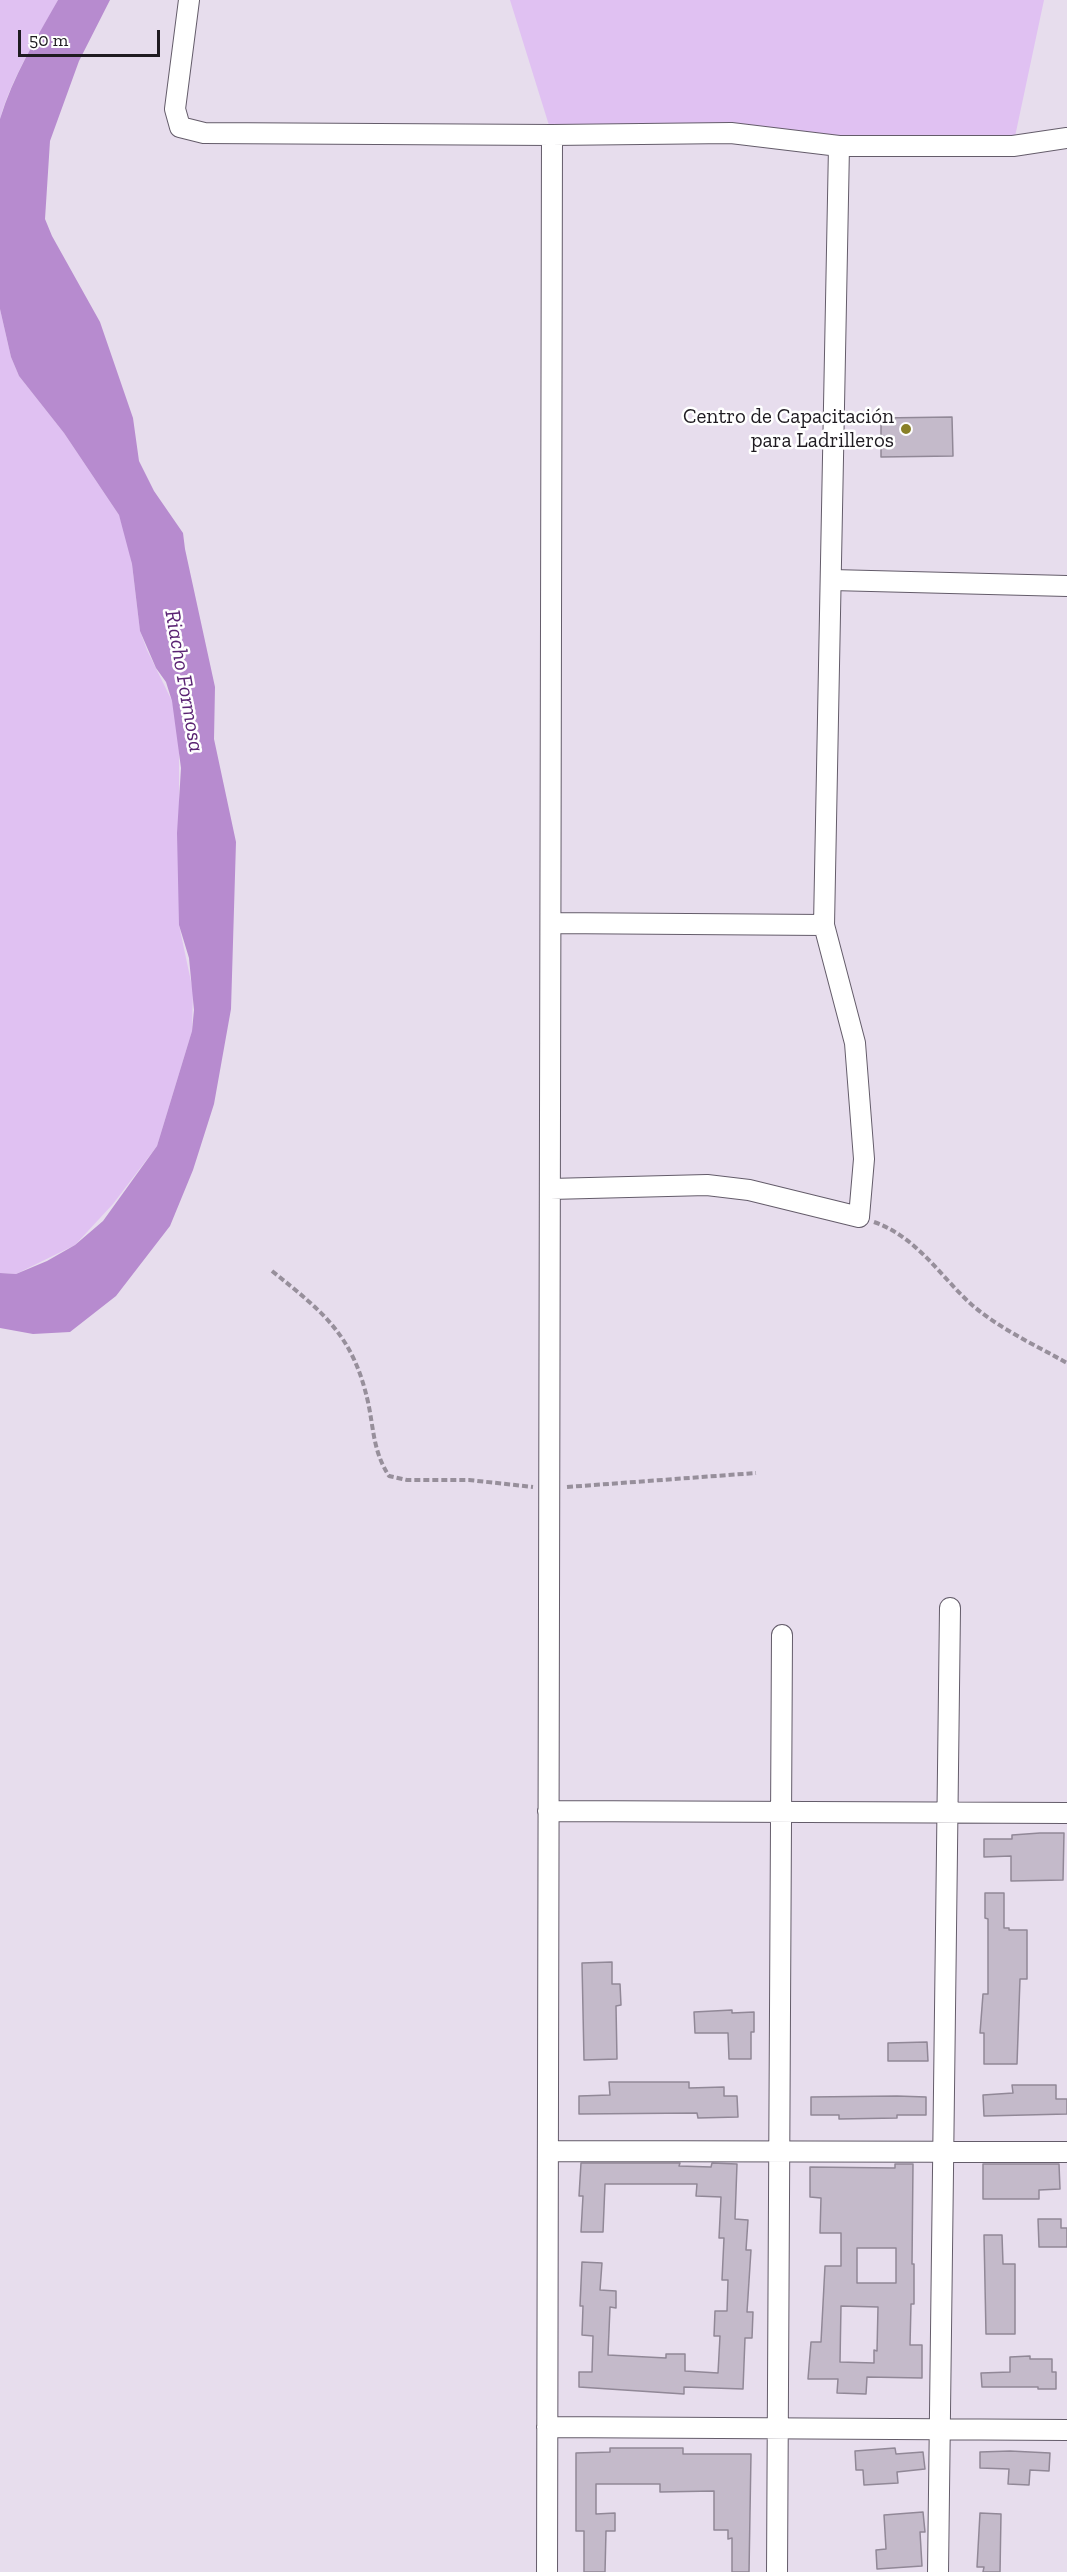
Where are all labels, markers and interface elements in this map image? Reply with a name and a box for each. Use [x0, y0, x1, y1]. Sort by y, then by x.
scale bar [21, 18, 164, 56]
text: 50 m [29, 29, 68, 51]
place label: Centro de Capacitación para Ladrilleros [683, 404, 894, 454]
marker: Centro de Capacitación para Ladrilleros [899, 422, 913, 436]
water label: Riacho Formosa [159, 608, 209, 754]

